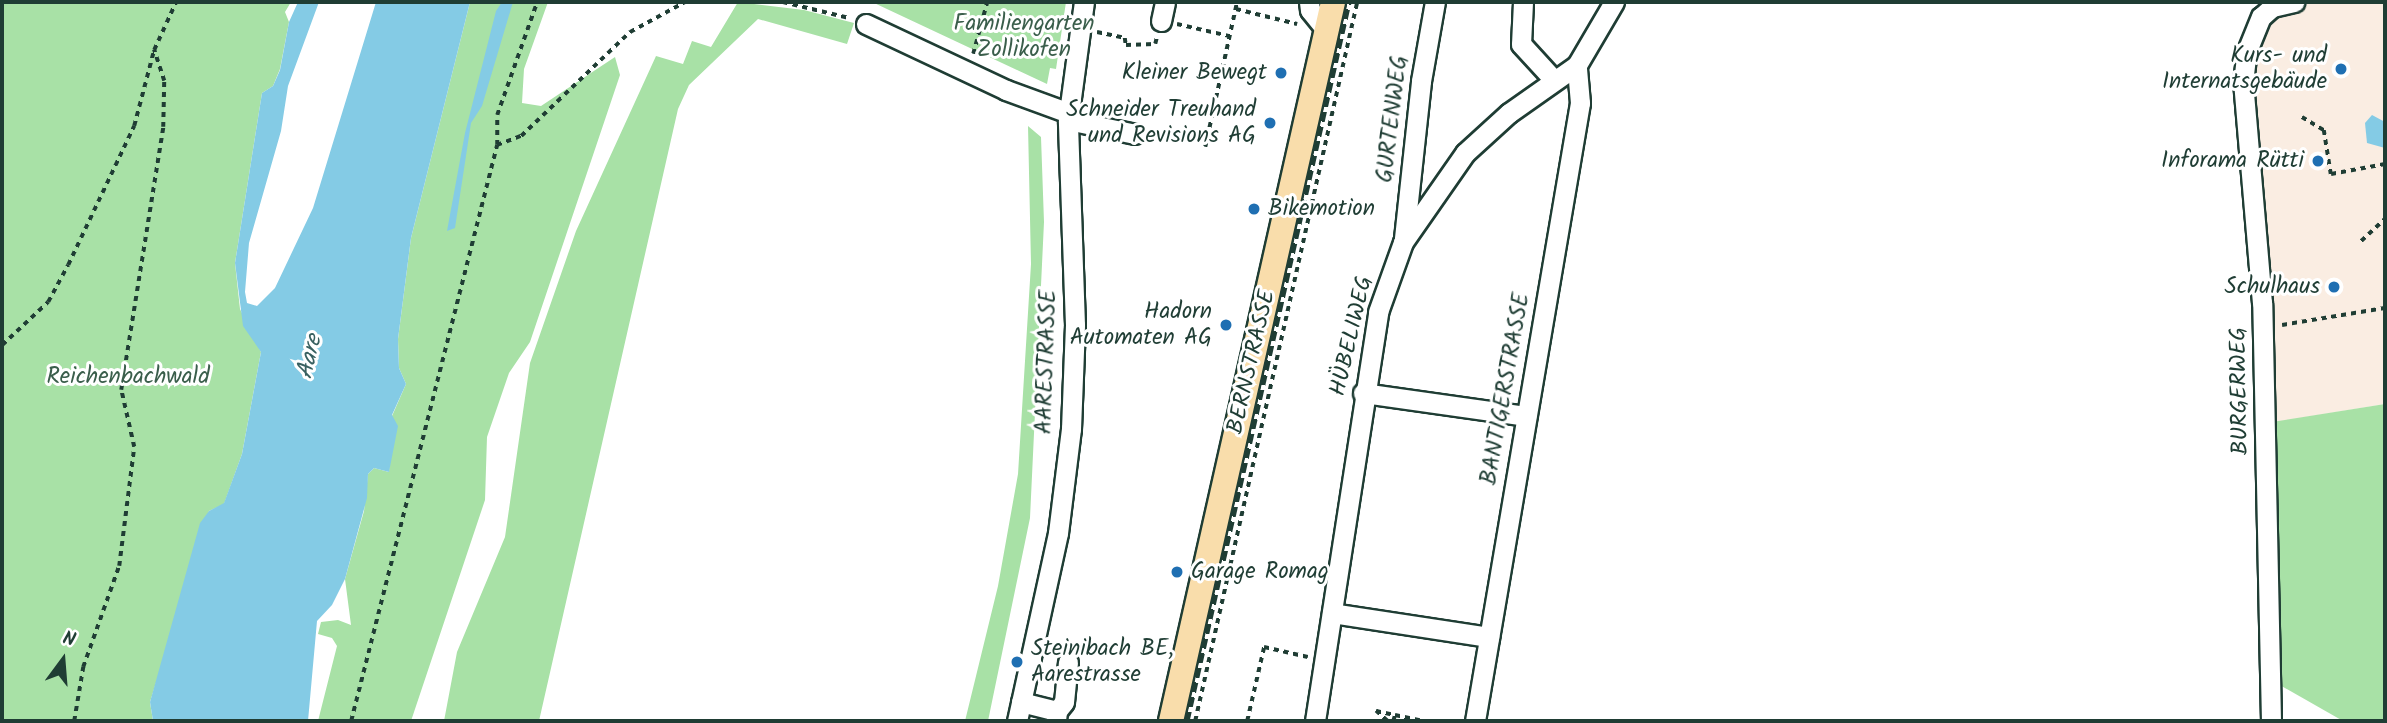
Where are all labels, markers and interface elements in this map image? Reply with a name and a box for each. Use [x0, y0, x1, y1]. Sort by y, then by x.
park label: Familiengarten Zollikofen [953, 10, 1095, 64]
place label: Kurs- und Internatsgebäude [2162, 42, 2327, 96]
street label: GURTENWEG [1371, 54, 1415, 184]
place label: Kleiner Bewegt [1122, 59, 1267, 87]
marker: Kurs- und Internatsgebäude [2333, 61, 2349, 77]
marker: Kleiner Bewegt [1273, 65, 1289, 81]
place label: Schneider Treuhand und Revisions AG [1066, 96, 1256, 150]
marker: Schneider Treuhand und Revisions AG [1262, 115, 1278, 131]
place label: Inforama Rütti [2161, 147, 2304, 175]
marker: Inforama Rütti [2310, 153, 2326, 169]
place label: Bikemotion [1268, 195, 1375, 223]
marker: Bikemotion [1246, 201, 1262, 217]
street label: HÜBELIWEG [1325, 273, 1379, 399]
place label: Schulhaus [2225, 273, 2320, 301]
marker: Schulhaus [2326, 279, 2342, 295]
street label: BERNSTRASSE [1222, 287, 1282, 437]
street label: AARESTRASSE [1031, 289, 1063, 435]
street label: BANTIGERSTRASSE [1476, 291, 1536, 487]
place label: Hadorn Automaten AG [1070, 298, 1212, 352]
marker: Hadorn Automaten AG [1218, 317, 1234, 333]
street label: BURGERWEG [2225, 327, 2255, 455]
water label: Aare [291, 332, 329, 382]
park label: Reichenbachwald [46, 363, 210, 391]
place label: Garage Romag [1191, 558, 1329, 586]
marker: Garage Romag [1169, 564, 1185, 580]
text: N [59, 624, 79, 656]
north arrow [28, 625, 98, 695]
place label: Steinibach BE, Aarestrasse [1031, 635, 1174, 689]
marker: Steinibach BE, Aarestrasse [1009, 654, 1025, 670]

